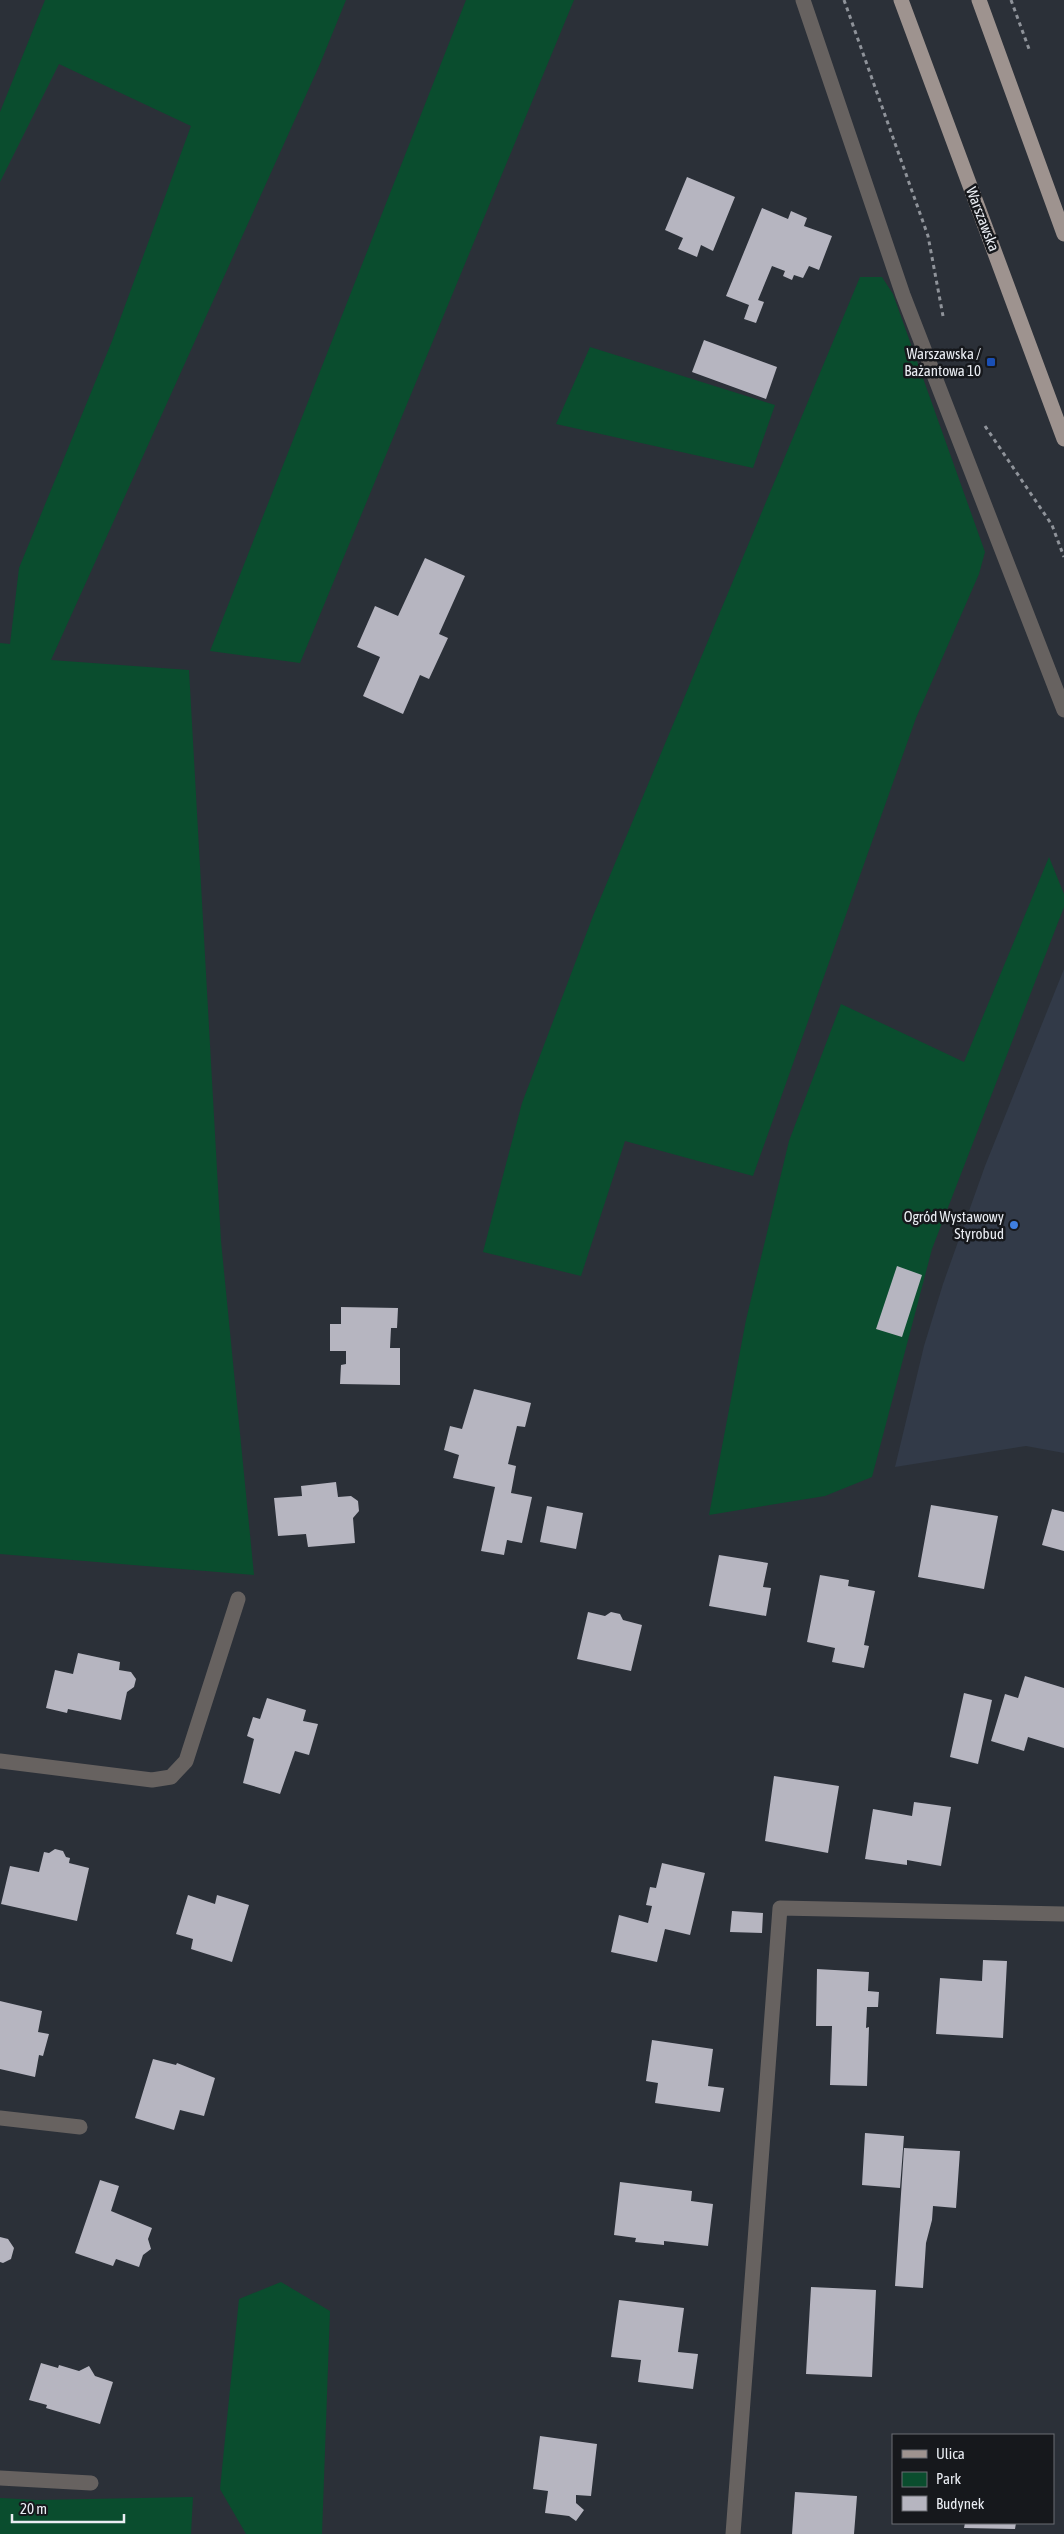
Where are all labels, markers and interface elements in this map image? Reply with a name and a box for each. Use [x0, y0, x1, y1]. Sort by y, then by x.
street label: Warszawska [963, 185, 1003, 253]
place label: Warszawska / Bażantowa 10 [904, 345, 981, 379]
marker: Warszawska / Bażantowa 10 [985, 356, 997, 368]
place label: Ogród Wystawowy Styrobud [904, 1208, 1004, 1242]
marker: Ogród Wystawowy Styrobud [1008, 1219, 1020, 1231]
legend [892, 2434, 1054, 2524]
text: Ulica [936, 2445, 965, 2462]
text: Park [936, 2470, 961, 2487]
scale bar [12, 2492, 125, 2524]
text: Budynek [936, 2495, 985, 2512]
text: 20 m [20, 2500, 47, 2517]

